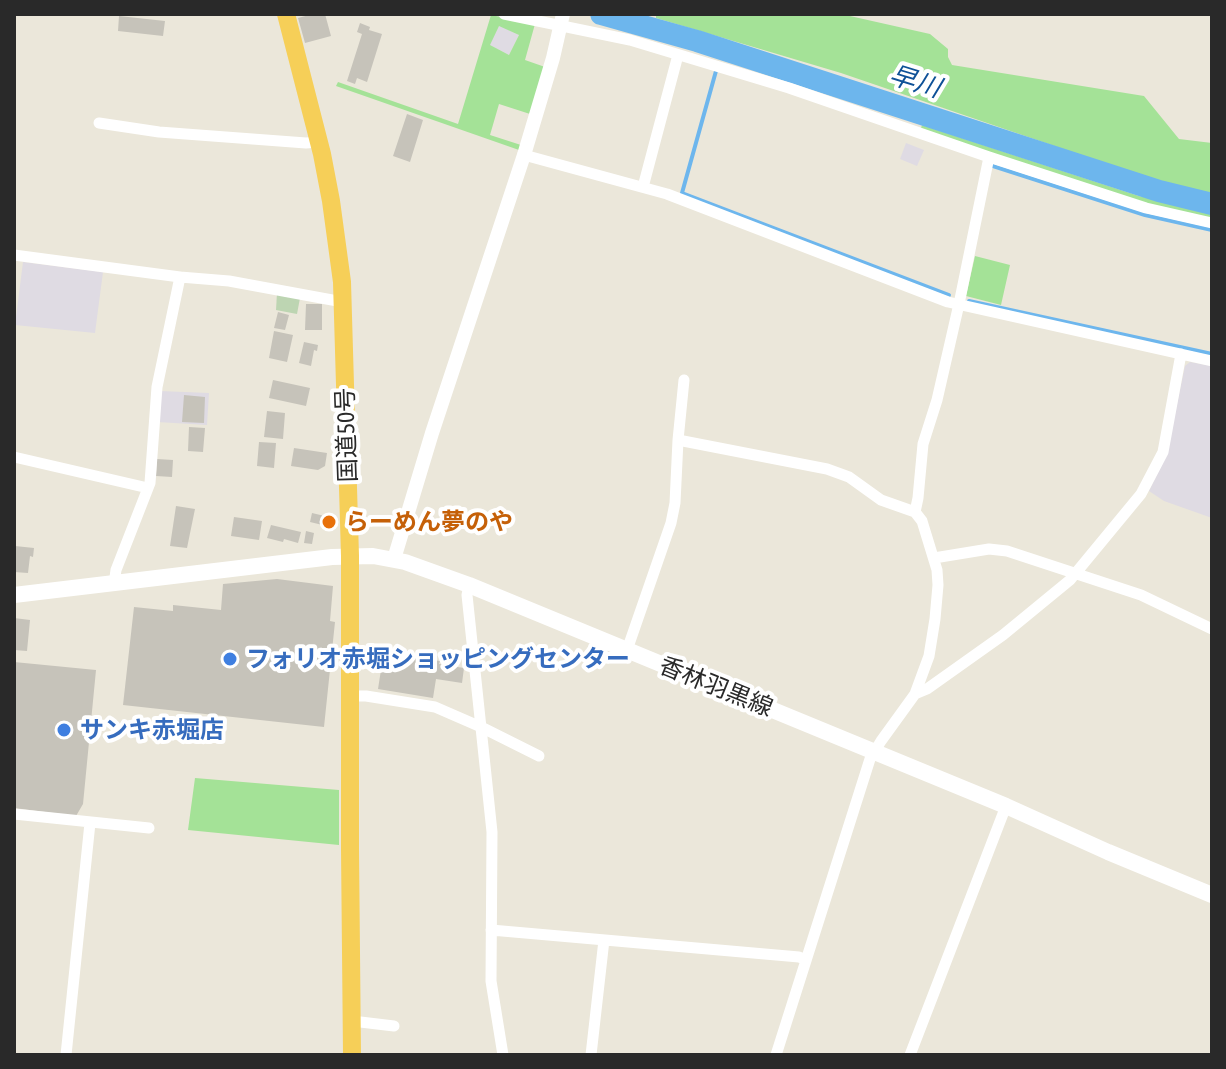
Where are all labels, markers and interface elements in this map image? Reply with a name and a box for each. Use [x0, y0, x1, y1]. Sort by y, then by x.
water label: 早川 [886, 59, 944, 105]
street label: 国道50号 [331, 387, 363, 483]
place label: らーめん夢のや [345, 508, 513, 536]
marker: らーめん夢のや [320, 513, 338, 531]
place label: フォリオ赤堀ショッピングセンター [246, 645, 630, 673]
marker: フォリオ赤堀ショッピングセンター [221, 650, 239, 668]
street label: 香林羽黒線 [655, 651, 777, 723]
place label: サンキ赤堀店 [80, 716, 224, 744]
marker: サンキ赤堀店 [55, 721, 73, 739]

